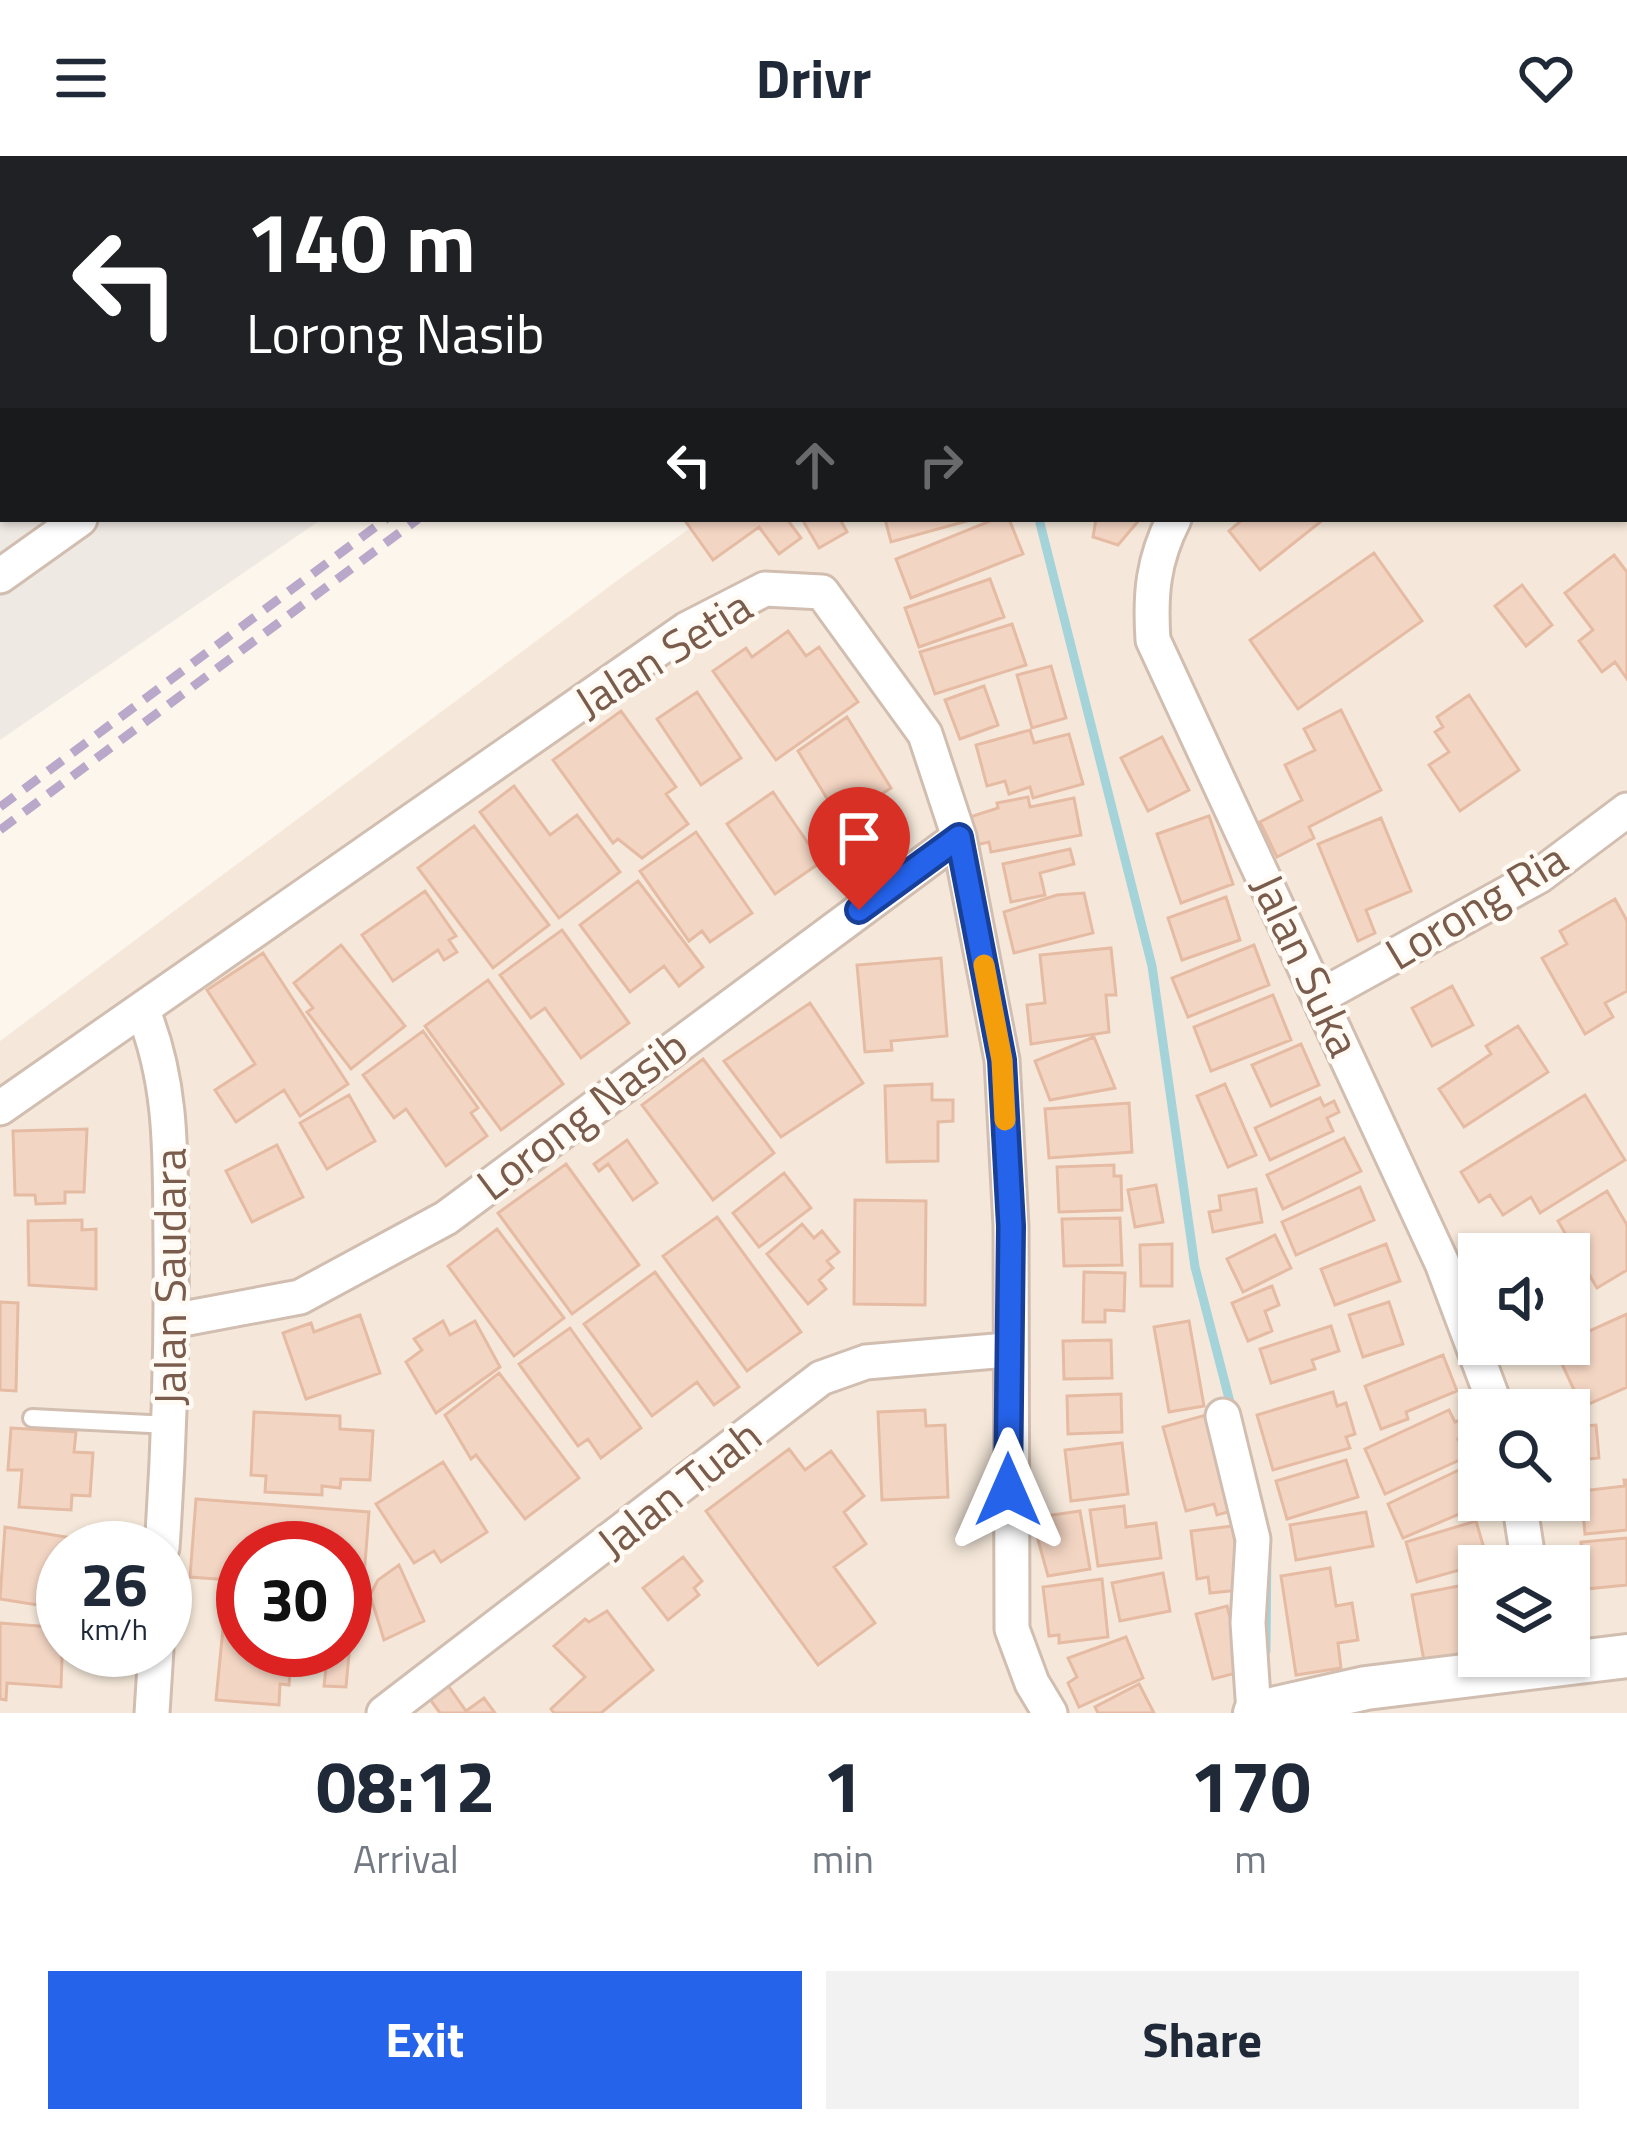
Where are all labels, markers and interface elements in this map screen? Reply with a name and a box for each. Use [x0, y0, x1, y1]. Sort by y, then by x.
text: Drivr [756, 37, 871, 119]
icon: menu [48, 45, 114, 111]
icon: heart [1513, 45, 1579, 111]
text: 140 m [246, 177, 476, 305]
icon: left [48, 204, 204, 360]
text: Lorong Nasib [246, 292, 544, 374]
icon: left [656, 432, 722, 498]
icon: ahead [782, 432, 848, 498]
icon: right [908, 432, 974, 498]
street label: Jalan Setia [561, 572, 764, 734]
pin [808, 787, 910, 910]
icon: arrive [826, 805, 892, 871]
street label: Lorong Ria [1372, 824, 1579, 986]
street label: Jalan Suka [1235, 862, 1379, 1067]
street label: Lorong Nasib [462, 1012, 701, 1216]
street label: Jalan Saudara [135, 1148, 203, 1406]
map controls [1458, 1233, 1590, 1677]
button: sound [1458, 1233, 1590, 1365]
button: search [1458, 1389, 1590, 1521]
street label: Jalan Tuah [581, 1402, 775, 1574]
position arrow [945, 1427, 1071, 1553]
speed limit sign: 30 [216, 1521, 372, 1677]
text: 26 [80, 1538, 148, 1629]
button: layers [1458, 1545, 1590, 1677]
text: km/h [80, 1606, 148, 1652]
text: 08:12 [316, 1730, 496, 1840]
text: 1 [823, 1730, 863, 1840]
text: 170 [1190, 1730, 1311, 1840]
text: Arrival [353, 1829, 459, 1888]
text: min [812, 1829, 874, 1888]
text: m [1234, 1829, 1267, 1888]
button: Exit [48, 1971, 802, 2109]
button: Share [826, 1971, 1579, 2109]

